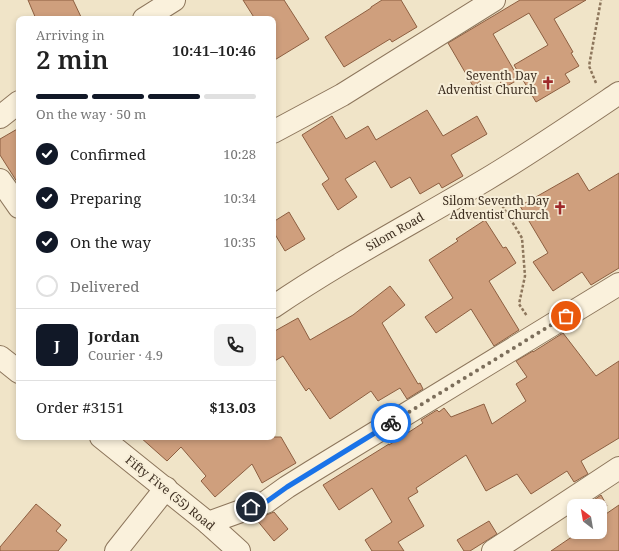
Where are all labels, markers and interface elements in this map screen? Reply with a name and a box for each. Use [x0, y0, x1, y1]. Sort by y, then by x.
text: Arriving in [36, 26, 105, 44]
text: 10:41–10:46 [172, 40, 256, 60]
text: 2 min [36, 41, 109, 77]
place label: Seventh Day Adventist Church [438, 67, 537, 98]
church icon: Seventh Day Adventist Church [540, 75, 556, 91]
text: On the way · 50 m [36, 105, 146, 123]
icon: check [36, 143, 58, 165]
text: Confirmed [70, 144, 146, 164]
text: 10:28 [223, 145, 256, 163]
icon: check [36, 187, 58, 209]
text: Preparing [70, 188, 141, 208]
text: 10:34 [223, 189, 256, 207]
place label: Silom Seventh Day Adventist Church [442, 192, 549, 223]
church icon: Silom Seventh Day Adventist Church [552, 200, 568, 216]
street label: Silom Road [363, 208, 427, 255]
icon: check [36, 231, 58, 253]
text: On the way [70, 232, 151, 252]
text: 10:35 [223, 233, 256, 251]
text: Delivered [70, 276, 139, 296]
pin [549, 299, 583, 333]
icon: bag [555, 305, 577, 327]
button: phone [214, 324, 256, 366]
text: Jordan [88, 326, 140, 346]
text: J [54, 335, 60, 355]
text: Courier · 4.9 [88, 346, 163, 364]
text: Order #3151 [36, 397, 124, 417]
text: $13.03 [209, 397, 256, 417]
courier [371, 403, 411, 443]
icon: bike [380, 412, 402, 434]
street label: Fifty Five (55) Road [122, 451, 219, 534]
pin [234, 490, 268, 524]
icon: home [240, 496, 262, 518]
north arrow [567, 499, 607, 539]
map controls [567, 499, 607, 539]

